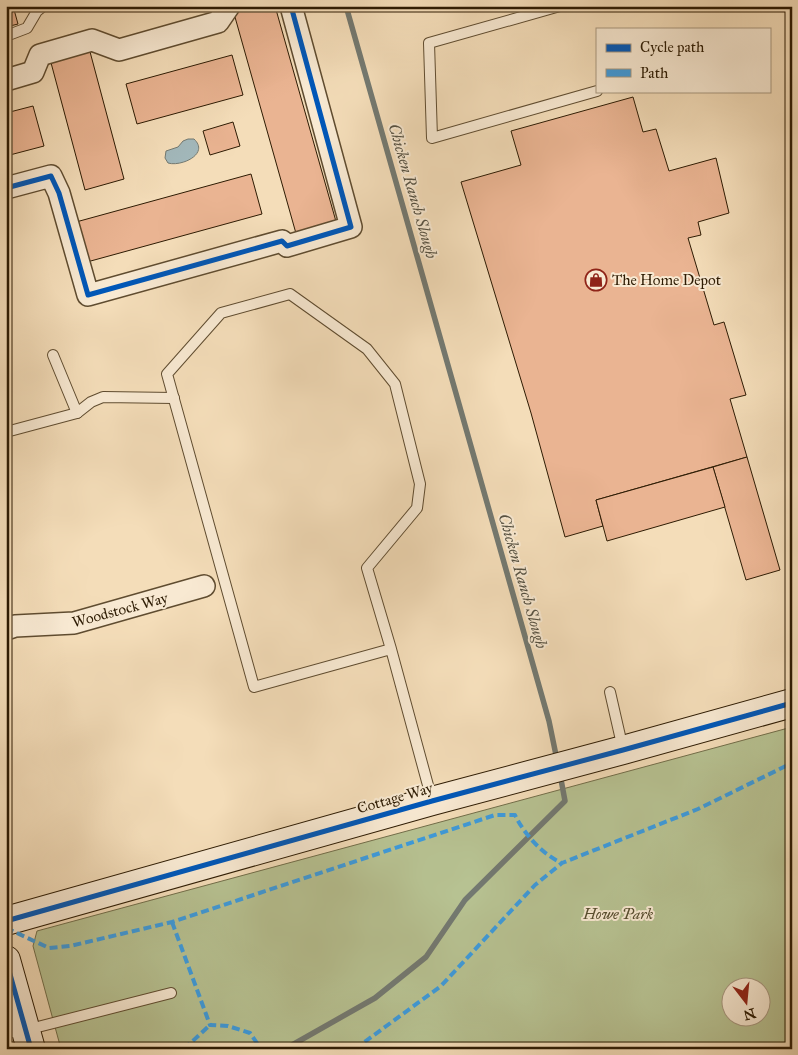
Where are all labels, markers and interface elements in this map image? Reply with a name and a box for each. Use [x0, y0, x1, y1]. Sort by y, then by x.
legend [596, 28, 770, 92]
text: Cycle path [640, 38, 705, 56]
text: Path [640, 64, 669, 82]
water label: Chicken Ranch Slough [385, 121, 441, 261]
shop icon: The Home Depot [584, 268, 608, 292]
place label: The Home Depot [612, 271, 722, 289]
water label: Chicken Ranch Slough [495, 511, 551, 651]
street label: Woodstock Way [70, 588, 171, 631]
street label: Cottage Way [355, 778, 436, 817]
park label: Howe Park [582, 905, 653, 923]
north arrow [720, 978, 770, 1028]
text: N [741, 1004, 757, 1024]

